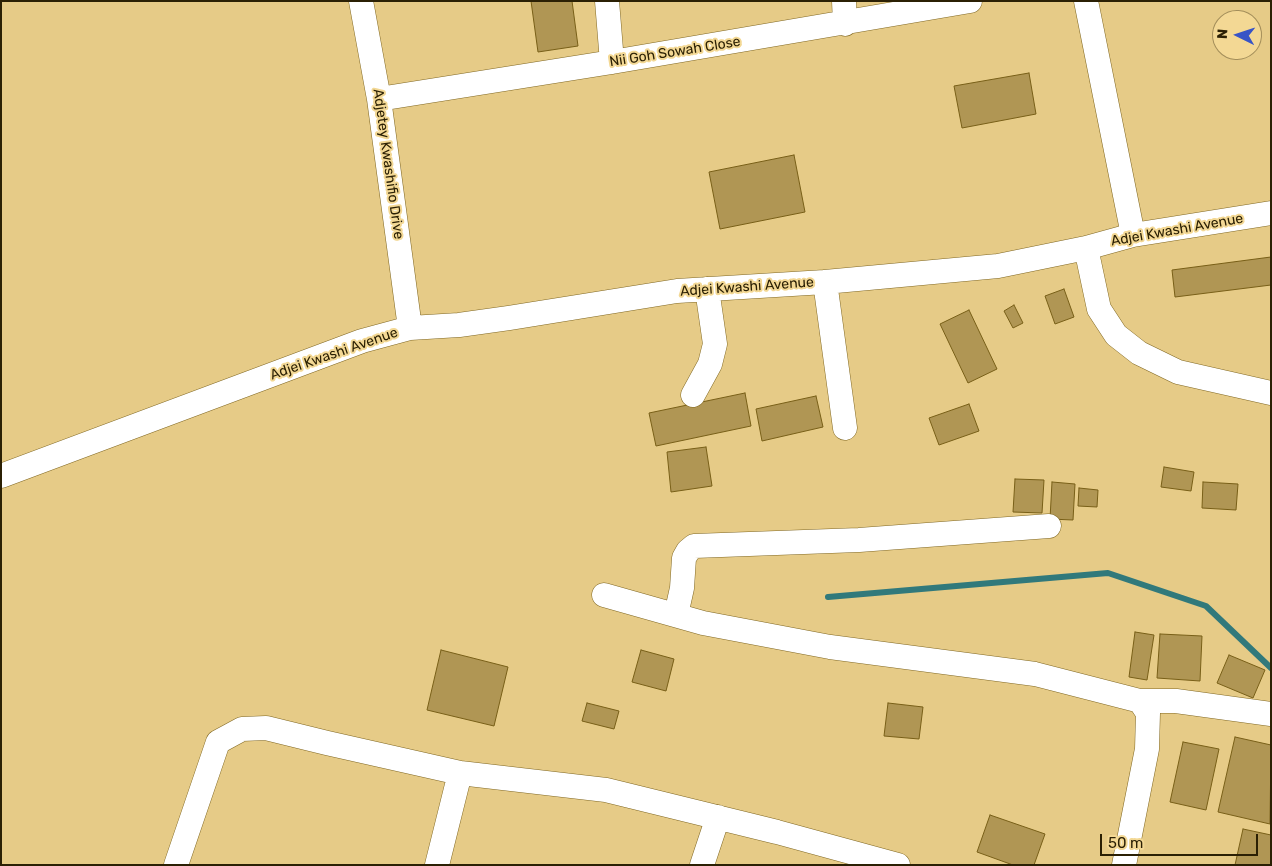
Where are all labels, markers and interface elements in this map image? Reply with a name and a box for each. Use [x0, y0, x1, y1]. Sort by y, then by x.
north arrow [1212, 10, 1262, 60]
text: N [1214, 28, 1231, 40]
street label: Nii Goh Sowah Close [608, 33, 742, 71]
street label: Adjetey Kwashifio Drive [369, 88, 407, 240]
street label: Adjei Kwashi Avenue [1110, 210, 1244, 250]
street label: Adjei Kwashi Avenue [680, 274, 814, 300]
street label: Adjei Kwashi Avenue [268, 324, 400, 384]
scale bar [1102, 824, 1260, 856]
text: 50 m [1108, 834, 1143, 852]

